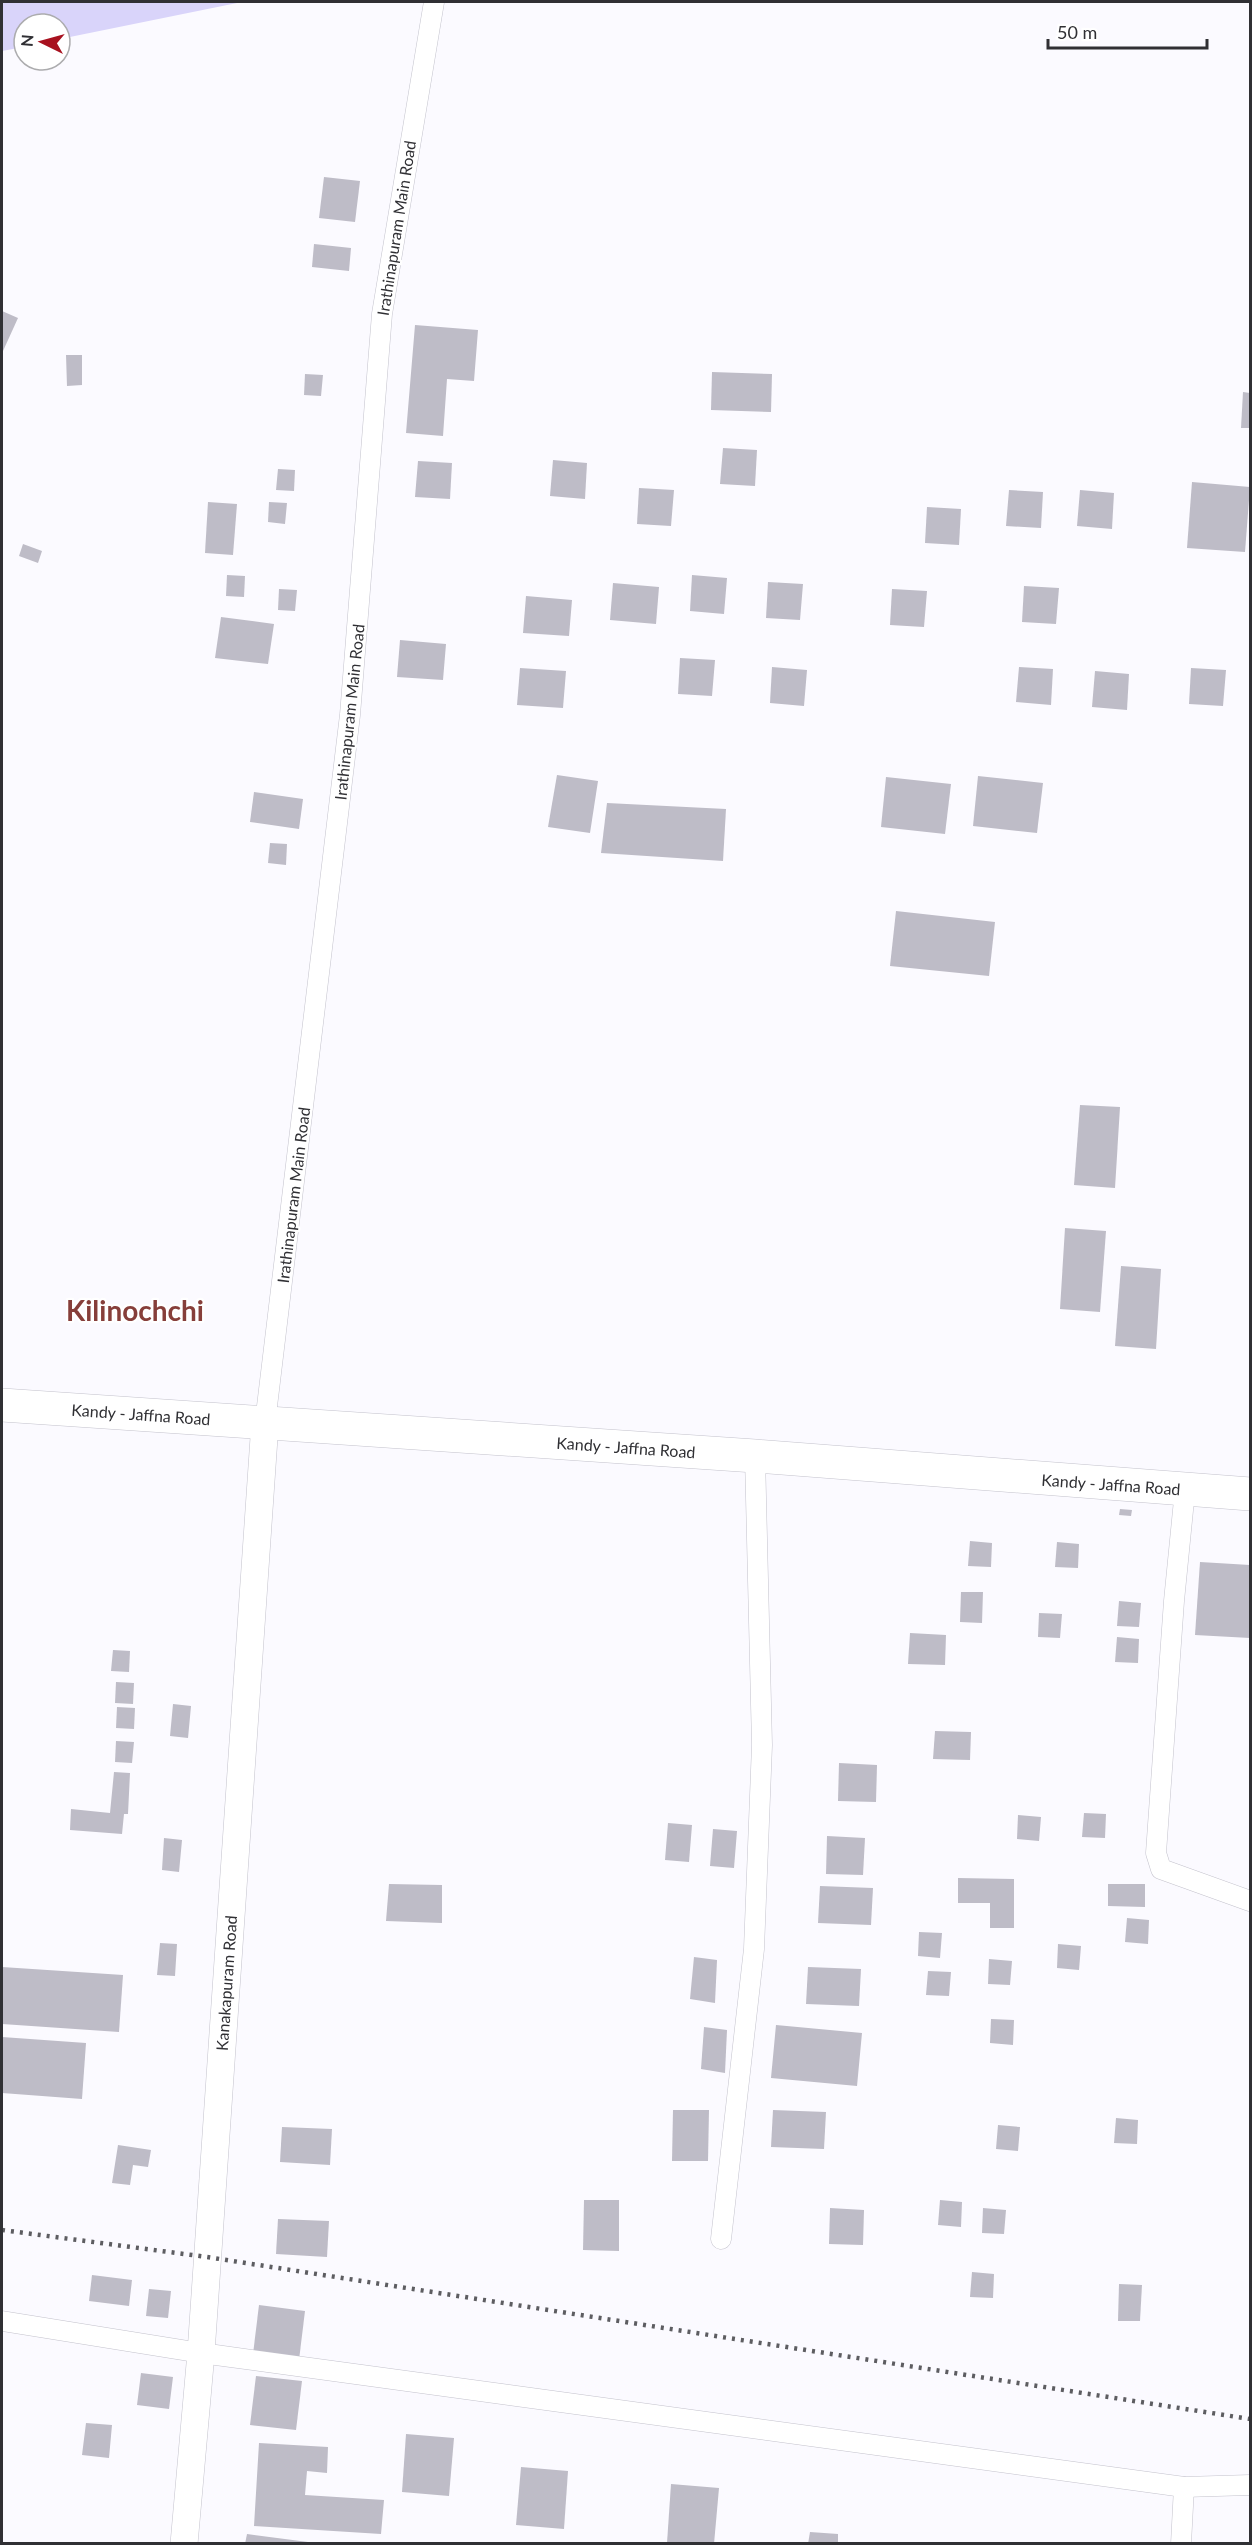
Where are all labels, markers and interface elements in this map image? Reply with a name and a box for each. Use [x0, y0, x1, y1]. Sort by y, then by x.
north arrow [12, 12, 72, 72]
scale bar [1048, 12, 1207, 50]
text: 50 m [1057, 21, 1097, 43]
text: N [17, 34, 37, 48]
street label: Irathinapuram Main Road [373, 139, 419, 317]
street label: Irathinapuram Main Road [330, 623, 368, 801]
street label: Irathinapuram Main Road [273, 1106, 313, 1284]
district label: Kilinochchi [66, 1293, 204, 1327]
street label: Kandy - Jaffna Road [71, 1400, 211, 1428]
street label: Kandy - Jaffna Road [556, 1433, 696, 1461]
street label: Kandy - Jaffna Road [1041, 1470, 1181, 1498]
street label: Kanakapuram Road [212, 1915, 240, 2051]

